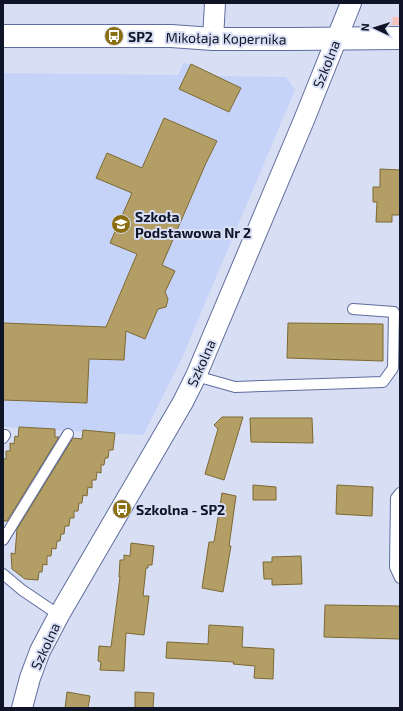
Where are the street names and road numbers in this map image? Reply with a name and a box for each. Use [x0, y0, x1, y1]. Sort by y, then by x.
street label: Mikołaja Kopernika [165, 28, 287, 48]
street label: Szkolna [309, 38, 343, 90]
street label: Szkolna [183, 337, 219, 389]
street label: Szkolna [27, 620, 63, 672]

